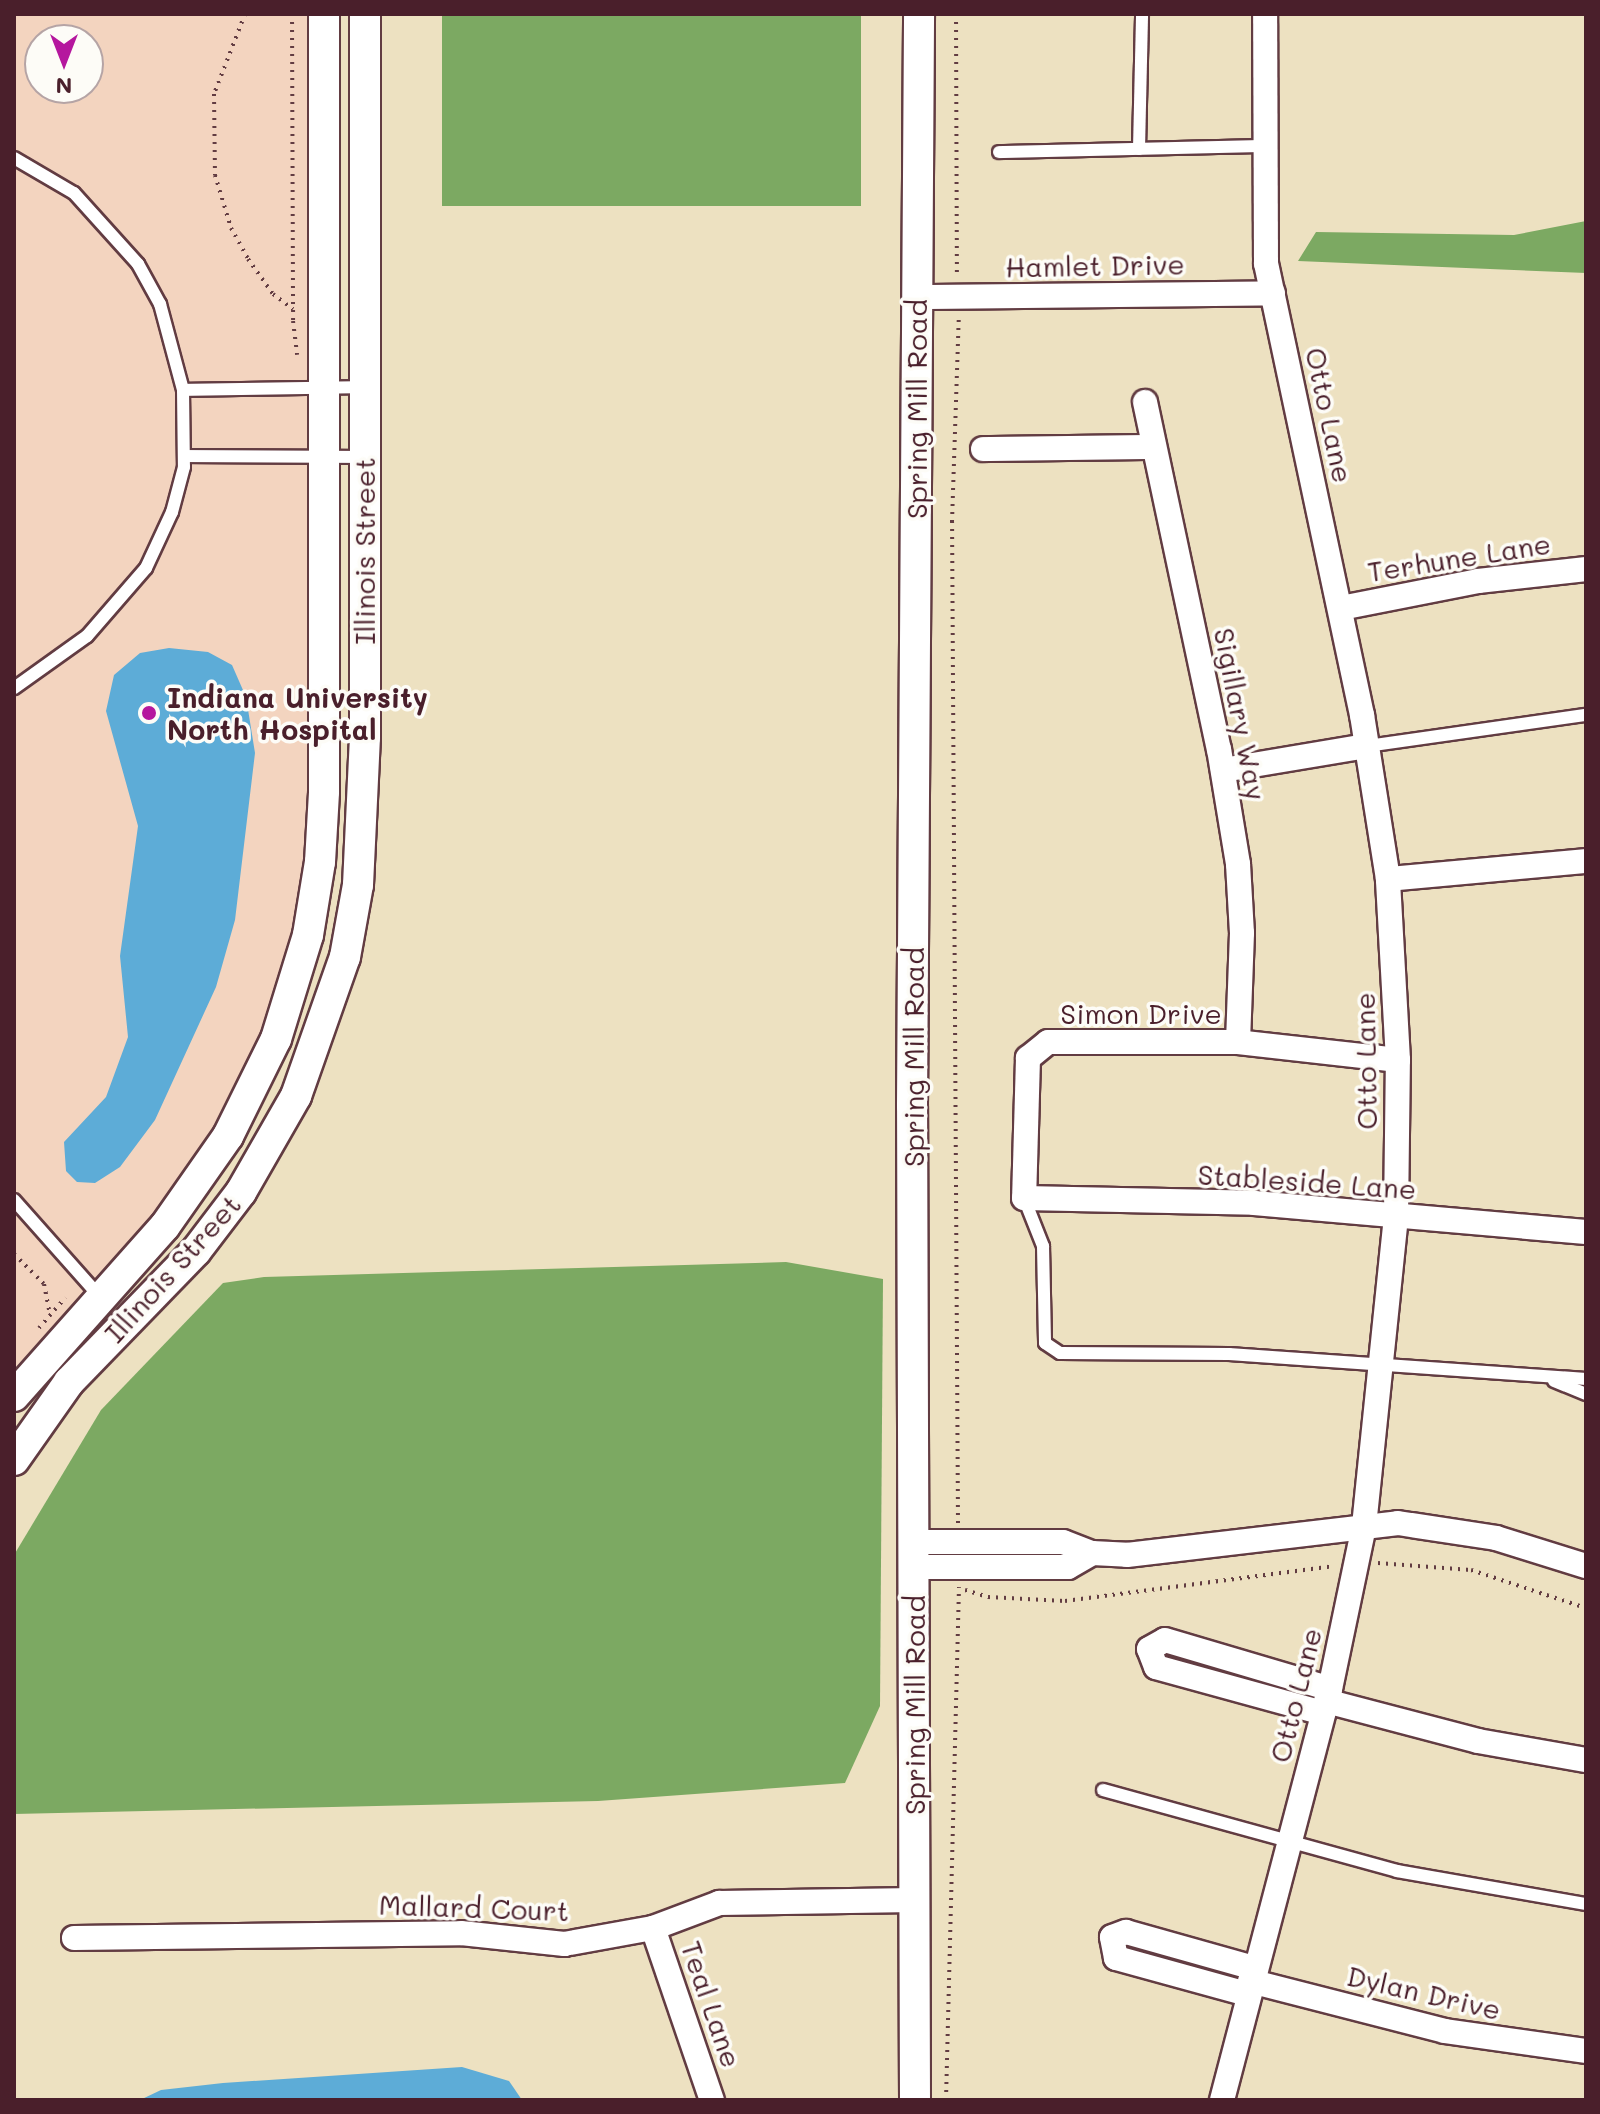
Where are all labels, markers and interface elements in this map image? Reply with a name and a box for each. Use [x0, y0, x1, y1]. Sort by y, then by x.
north arrow [24, 24, 104, 104]
text: N [56, 72, 72, 101]
street label: Hamlet Drive [1005, 247, 1185, 283]
street label: Spring Mill Road [899, 299, 933, 519]
street label: Otto Lane [1299, 344, 1361, 486]
street label: Illinois Street [347, 457, 381, 645]
street label: Terhune Lane [1365, 526, 1553, 588]
street label: Sigillary Way [1208, 625, 1274, 803]
place label: Indiana University North Hospital [167, 680, 428, 746]
marker: Indiana University North Hospital [138, 702, 160, 724]
street label: Spring Mill Road [896, 947, 930, 1167]
street label: Otto Lane [1347, 992, 1383, 1130]
street label: Simon Drive [1060, 996, 1222, 1030]
street label: Stableside Lane [1197, 1157, 1417, 1205]
street label: Illinois Street [97, 1187, 247, 1349]
street label: Spring Mill Road [897, 1595, 931, 1815]
street label: Otto Lane [1262, 1624, 1328, 1766]
street label: Mallard Court [378, 1887, 570, 1927]
street label: Teal Lane [675, 1936, 749, 2072]
street label: Dylan Drive [1344, 1958, 1504, 2026]

